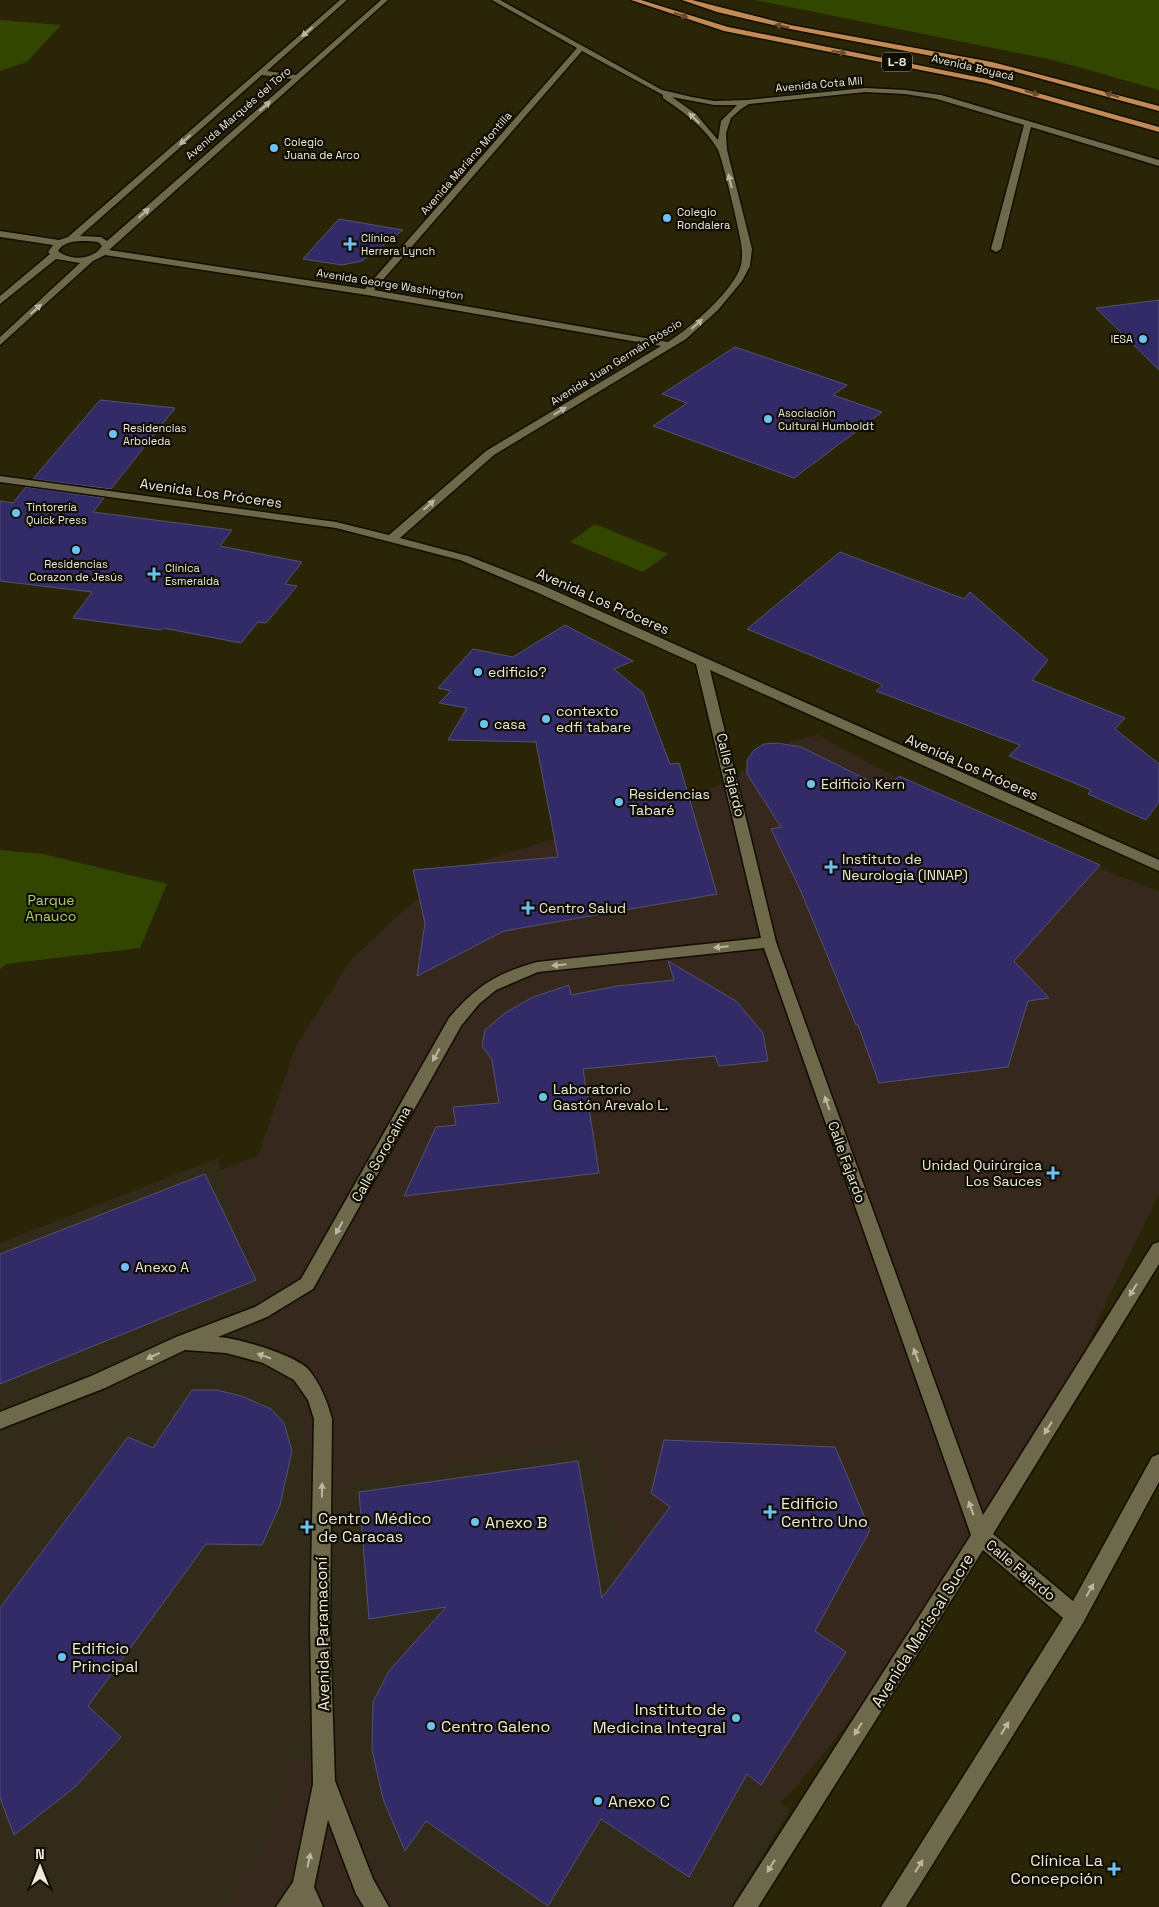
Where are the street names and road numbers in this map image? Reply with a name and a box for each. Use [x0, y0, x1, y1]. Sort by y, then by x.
street label: Avenida Boyacá [930, 51, 1016, 83]
road number: L-8 [882, 52, 912, 72]
street label: Avenida Marqués del Toro [182, 63, 294, 163]
street label: Avenida Cota Mil [775, 73, 863, 95]
street label: Avenida Mariano Montilla [417, 108, 515, 218]
street label: Avenida George Washington [315, 265, 465, 303]
street label: Avenida Juan Germán Róscio [548, 316, 684, 408]
street label: Avenida Los Próceres [139, 474, 283, 512]
street label: Avenida Los Próceres [534, 564, 672, 638]
street label: Avenida Los Próceres [903, 730, 1041, 804]
street label: Calle Fajardo [713, 731, 749, 819]
street label: Calle Sorocaima [347, 1103, 415, 1205]
street label: Calle Fajardo [824, 1119, 870, 1205]
street label: Calle Fajardo [982, 1536, 1060, 1604]
street label: Avenida Mariscal Sucre [866, 1549, 978, 1711]
street label: Avenida Paramaconí [311, 1557, 334, 1711]

